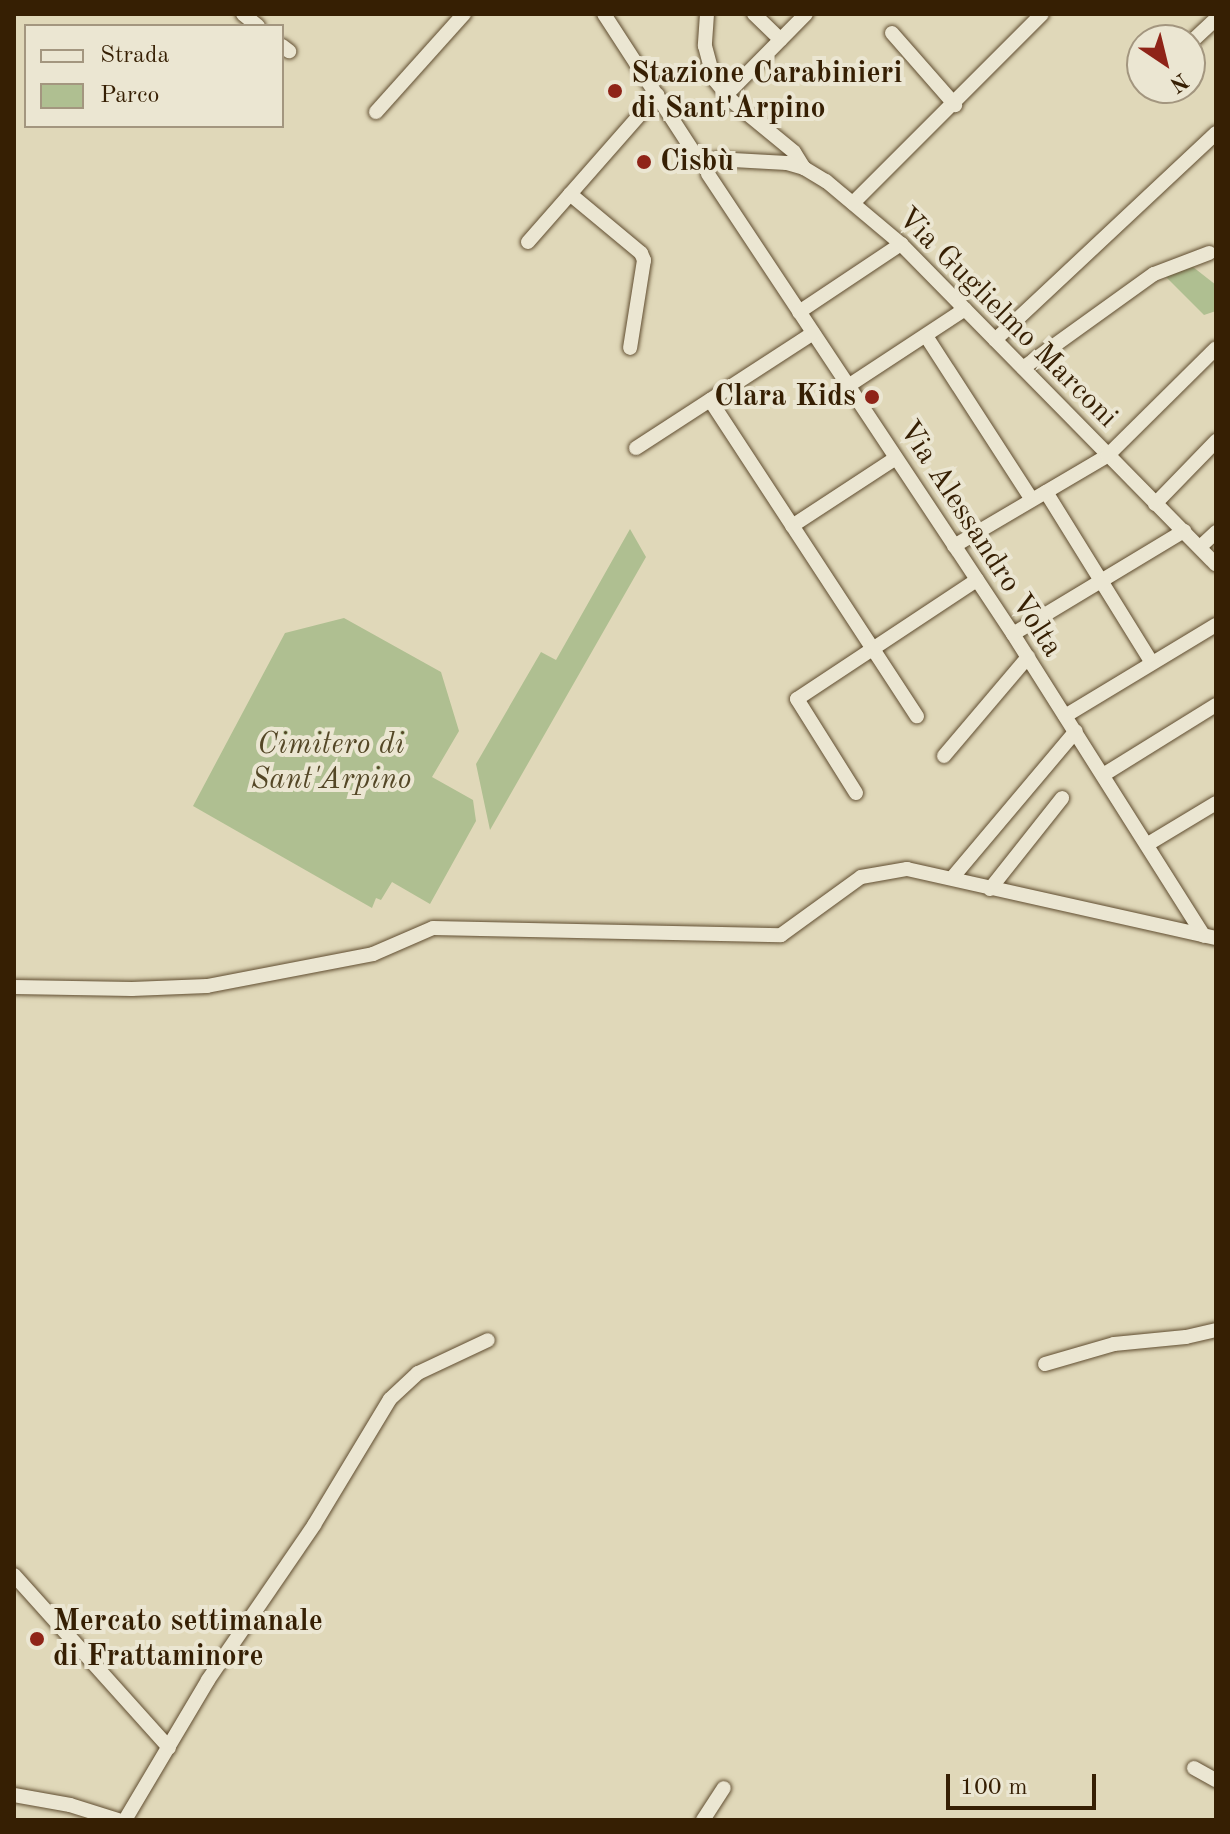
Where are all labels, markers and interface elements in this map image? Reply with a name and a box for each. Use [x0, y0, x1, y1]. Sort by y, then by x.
legend [24, 24, 284, 128]
north arrow [1126, 24, 1206, 104]
text: Strada [100, 44, 169, 68]
place label: Stazione Carabinieri di Sant'Arpino [631, 56, 902, 126]
text: N [1165, 68, 1192, 96]
marker: Stazione Carabinieri di Sant'Arpino [606, 82, 624, 100]
text: Parco [100, 84, 159, 108]
place label: Cisbù [660, 144, 734, 180]
marker: Cisbù [635, 153, 653, 171]
street label: Via Guglielmo Marconi [889, 200, 1125, 436]
place label: Clara Kids [714, 379, 856, 415]
marker: Clara Kids [863, 388, 881, 406]
street label: Via Alessandro Volta [890, 414, 1070, 664]
park label: Cimitero di Sant'Arpino [251, 727, 411, 798]
place label: Mercato settimanale di Frattaminore [53, 1604, 323, 1674]
marker: Mercato settimanale di Frattaminore [28, 1630, 46, 1648]
scale bar [950, 1758, 1100, 1808]
text: 100 m [960, 1776, 1028, 1800]

